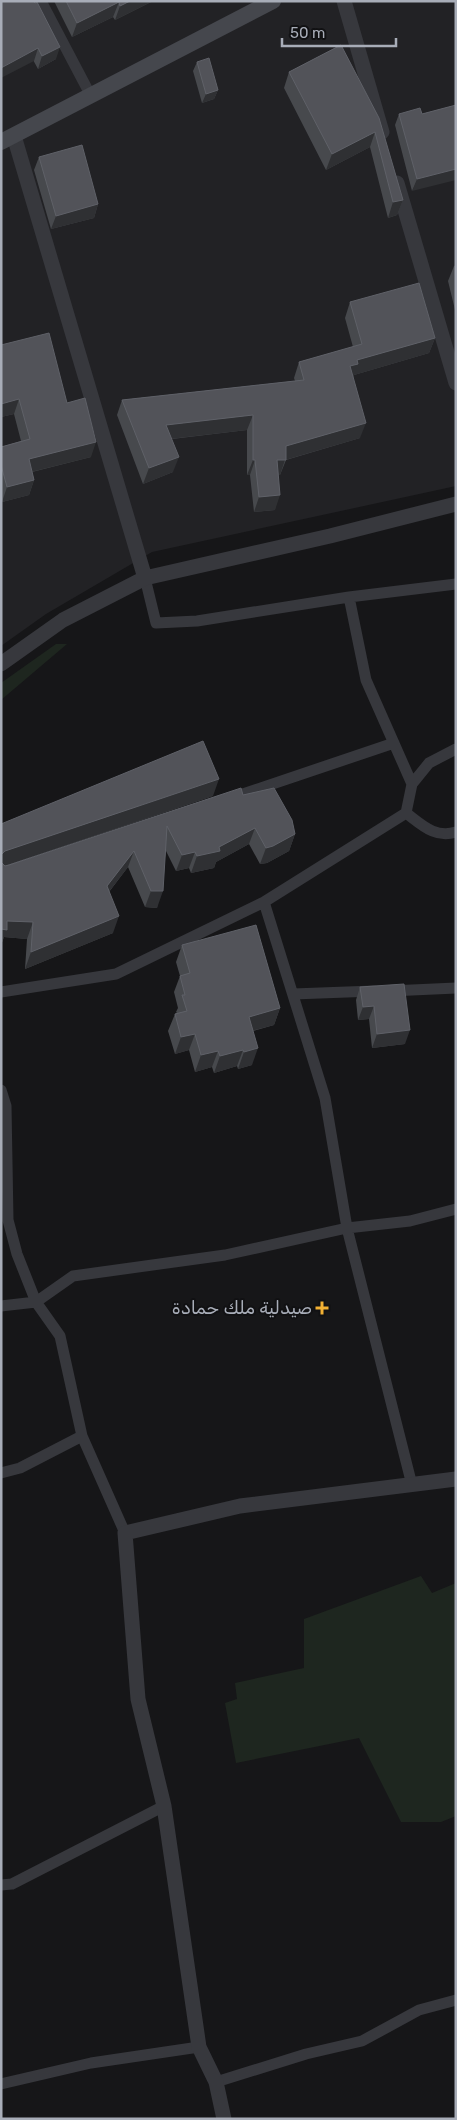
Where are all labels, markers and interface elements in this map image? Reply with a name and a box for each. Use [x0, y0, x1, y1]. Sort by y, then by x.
scale bar [282, 15, 396, 47]
text: 50 m [290, 24, 325, 42]
place label: صيدلية ملك حمادة [172, 1297, 312, 1319]
marker: صيدلية ملك حمادة [316, 1302, 328, 1314]

